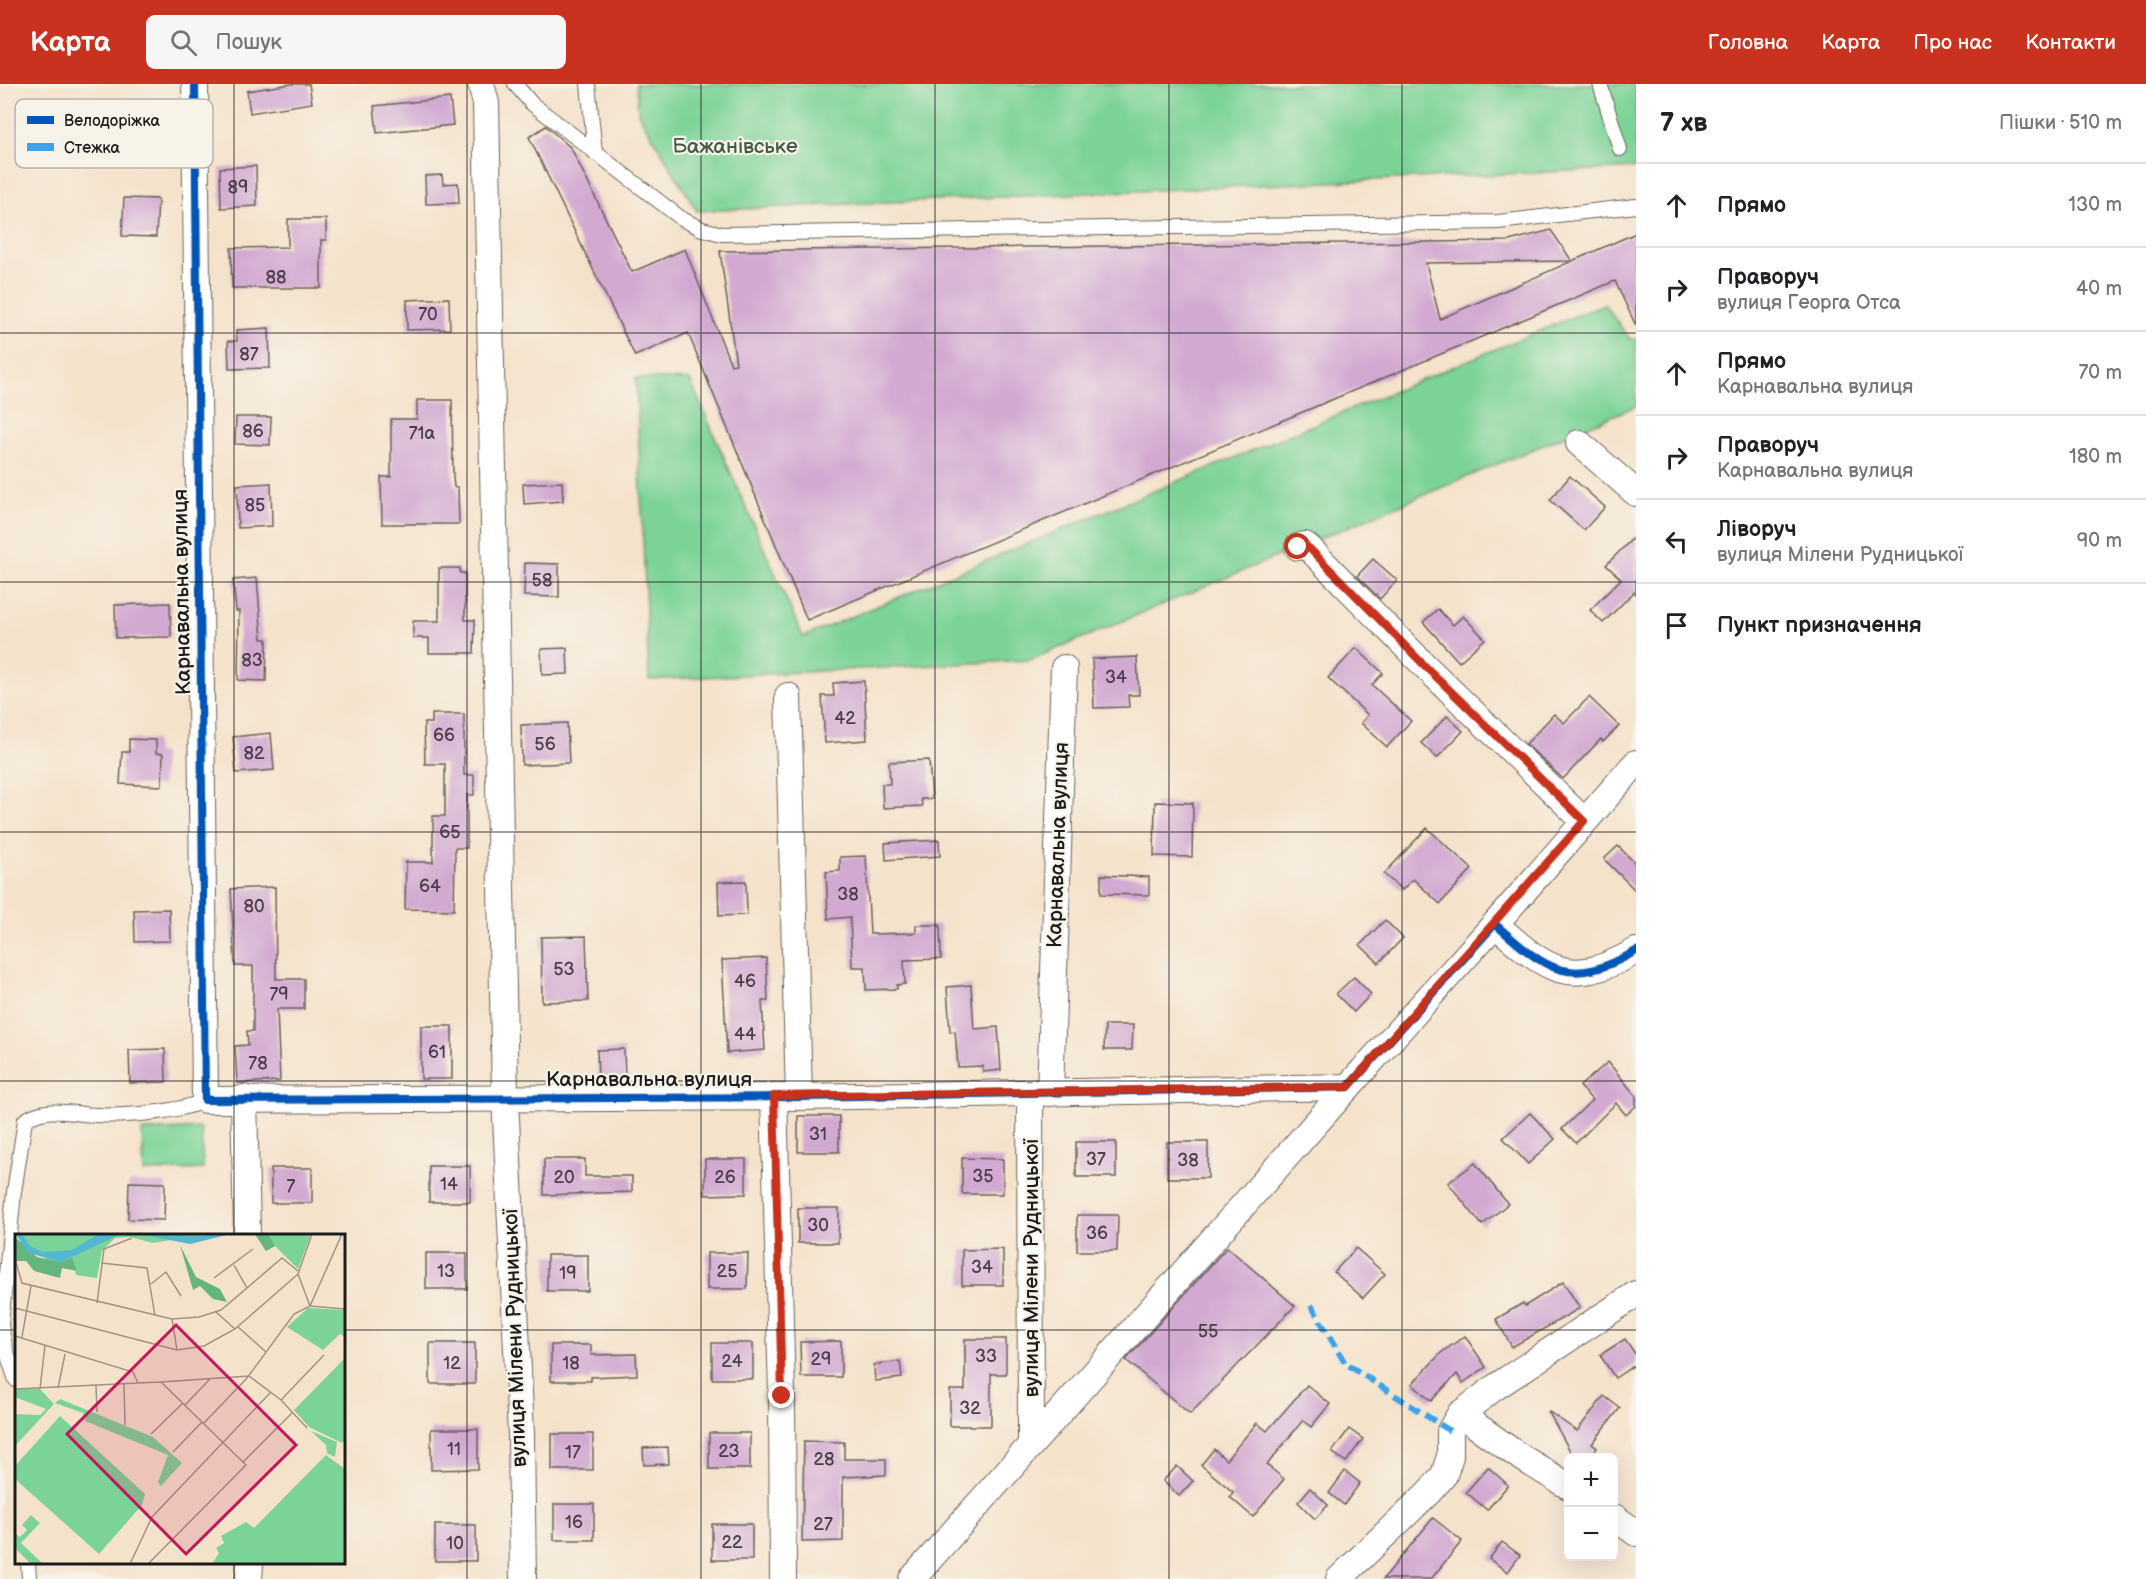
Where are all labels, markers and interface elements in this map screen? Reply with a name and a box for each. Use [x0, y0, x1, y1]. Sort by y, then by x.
search box [146, 15, 566, 69]
text: Карта [30, 26, 110, 59]
icon: search [167, 26, 200, 59]
text: Пошук [215, 29, 282, 56]
text: Головна [1708, 30, 1788, 55]
text: Карта [1821, 30, 1880, 55]
text: Про нас [1913, 30, 1992, 55]
text: Контакти [2025, 30, 2116, 55]
legend [15, 99, 213, 168]
text: 7 хв [1660, 108, 1707, 139]
text: Пішки · 510 m [1999, 111, 2122, 135]
text: Велодоріжка [64, 112, 160, 131]
park label: Бажанівське [672, 134, 798, 159]
text: Стежка [64, 139, 121, 158]
house number: 89 [228, 177, 248, 198]
icon: ahead [1660, 189, 1693, 222]
text: Прямо [1717, 192, 1786, 219]
text: 130 m [2068, 193, 2122, 217]
text: Праворуч [1717, 264, 1819, 291]
house number: 88 [266, 267, 287, 288]
icon: right [1660, 273, 1693, 306]
text: 40 m [2076, 277, 2122, 301]
text: вулиця Георга Отса [1717, 291, 1901, 315]
house number: 70 [418, 304, 438, 325]
house number: 87 [239, 344, 259, 365]
text: Прямо [1717, 348, 1786, 375]
icon: ahead [1660, 357, 1693, 390]
text: 70 m [2078, 361, 2122, 385]
text: Карнавальна вулиця [1717, 375, 1913, 399]
house number: 86 [242, 421, 264, 442]
house number: 71а [409, 423, 436, 444]
text: Праворуч [1717, 432, 1819, 459]
icon: right [1660, 441, 1693, 474]
text: 180 m [2069, 445, 2122, 469]
text: Карнавальна вулиця [1717, 459, 1913, 483]
street label: Карнавальна вулиця [168, 489, 196, 695]
house number: 85 [245, 495, 265, 516]
text: Ліворуч [1717, 516, 1797, 543]
icon: left [1660, 525, 1693, 558]
text: 90 m [2077, 529, 2122, 553]
route start [1284, 533, 1310, 559]
text: вулиця Мілени Рудницької [1717, 543, 1963, 567]
house number: 58 [532, 570, 552, 591]
icon: arrive [1660, 609, 1693, 642]
text: Пункт призначення [1717, 612, 1922, 639]
house number: 83 [241, 650, 263, 671]
house number: 34 [1105, 667, 1127, 688]
house number: 42 [834, 708, 856, 729]
house number: 66 [433, 725, 455, 746]
house number: 56 [534, 734, 556, 755]
street label: Карнавальна вулиця [1042, 742, 1074, 948]
house number: 82 [243, 743, 265, 764]
house number: 65 [439, 822, 461, 843]
house number: 64 [419, 876, 441, 897]
house number: 38 [837, 884, 859, 905]
house number: 80 [243, 896, 265, 917]
house number: 53 [553, 959, 575, 980]
house number: 46 [734, 971, 756, 992]
house number: 79 [269, 984, 289, 1005]
house number: 44 [734, 1024, 756, 1045]
house number: 61 [428, 1042, 446, 1063]
house number: 78 [248, 1053, 268, 1074]
street label: Карнавальна вулиця [546, 1067, 752, 1092]
house number: 31 [809, 1124, 827, 1145]
street label: вулиця Мілени Рудницької [1019, 1138, 1044, 1397]
house number: 37 [1086, 1149, 1106, 1170]
house number: 38 [1177, 1150, 1199, 1171]
house number: 35 [972, 1166, 994, 1187]
house number: 20 [553, 1167, 575, 1188]
house number: 26 [714, 1167, 736, 1188]
house number: 14 [440, 1174, 458, 1195]
house number: 7 [287, 1176, 296, 1197]
street label: вулиця Мілени Рудницької [498, 1207, 532, 1468]
house number: 30 [807, 1215, 829, 1236]
house number: 36 [1086, 1223, 1108, 1244]
inset map [15, 1234, 345, 1564]
house number: 34 [971, 1257, 993, 1278]
house number: 13 [437, 1261, 455, 1282]
house number: 25 [717, 1261, 737, 1282]
house number: 19 [559, 1263, 577, 1284]
house number: 55 [1198, 1321, 1218, 1342]
house number: 33 [975, 1346, 997, 1367]
house number: 29 [810, 1349, 832, 1370]
house number: 24 [721, 1351, 743, 1372]
house number: 12 [443, 1353, 461, 1374]
house number: 18 [562, 1353, 580, 1374]
route end [768, 1382, 794, 1408]
house number: 32 [959, 1398, 981, 1419]
house number: 11 [447, 1439, 461, 1460]
house number: 23 [718, 1441, 740, 1462]
house number: 17 [565, 1442, 581, 1463]
house number: 28 [813, 1449, 835, 1470]
map controls [1564, 1453, 1618, 1561]
button: + [1564, 1453, 1618, 1507]
button: − [1564, 1507, 1618, 1561]
house number: 16 [565, 1512, 583, 1533]
house number: 27 [813, 1514, 833, 1535]
house number: 22 [721, 1532, 743, 1553]
house number: 10 [446, 1533, 464, 1554]

